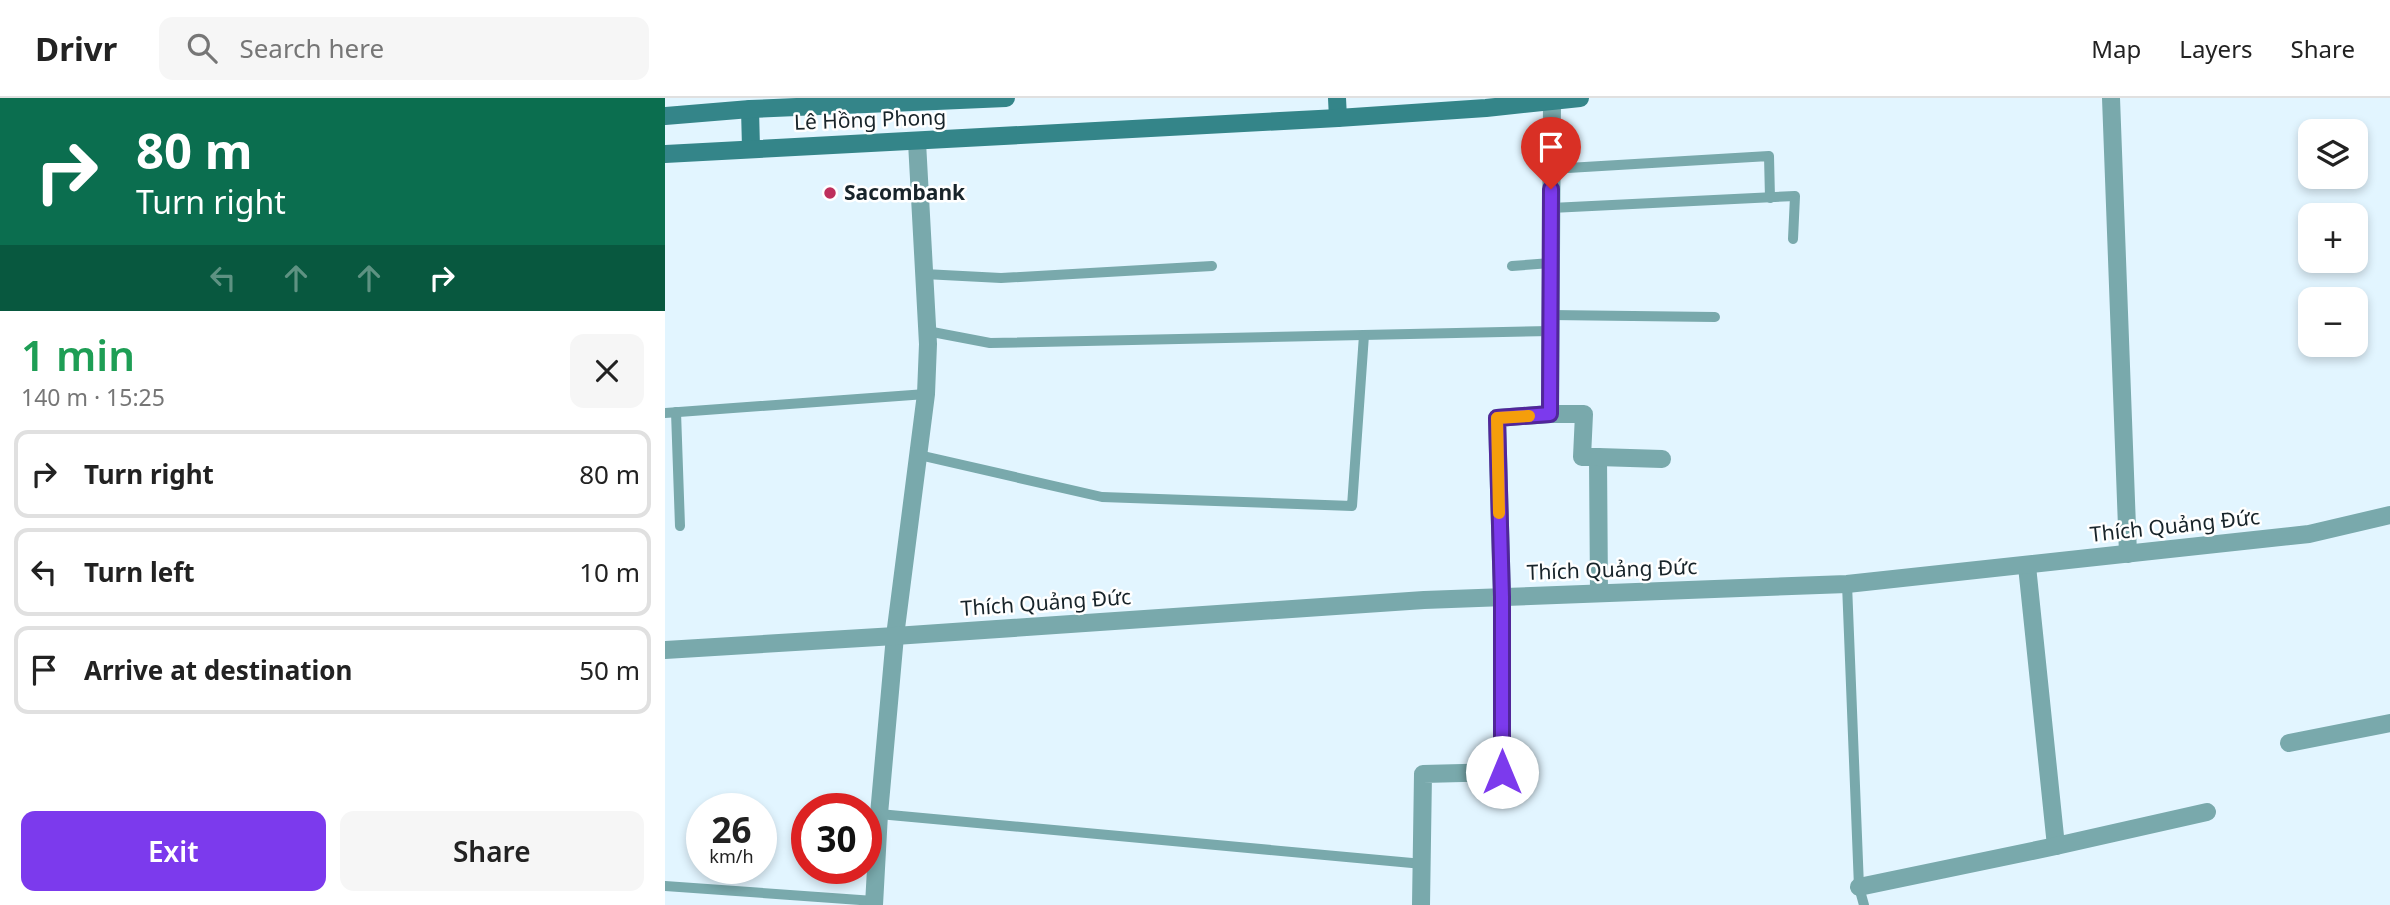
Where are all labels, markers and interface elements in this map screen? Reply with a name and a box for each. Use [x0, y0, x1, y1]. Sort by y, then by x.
search box [159, 17, 649, 80]
text: Drivr [35, 26, 117, 71]
icon: search [183, 29, 221, 67]
text: Search here [239, 30, 384, 66]
text: Map [2091, 32, 2141, 65]
text: Layers [2179, 32, 2253, 65]
text: Share [2291, 32, 2355, 65]
street label: Lê Hồng Phong [793, 102, 947, 136]
text: 80 m [136, 117, 253, 183]
pin [1521, 117, 1581, 189]
map controls [2298, 119, 2368, 357]
button: layers [2298, 119, 2368, 189]
icon: right [21, 126, 112, 217]
icon: arrive [1532, 128, 1570, 166]
place label: Sacombank [844, 178, 966, 206]
text: Turn right [136, 180, 286, 223]
marker: Sacombank [822, 185, 838, 201]
button: + [2298, 203, 2368, 273]
icon: left [204, 259, 242, 297]
icon: ahead [277, 259, 315, 297]
icon: ahead [350, 259, 388, 297]
icon: right [423, 259, 461, 297]
button: − [2298, 287, 2368, 357]
text: 1 min [21, 326, 135, 383]
button: close [570, 334, 644, 408]
text: 140 m · 15:25 [21, 381, 165, 413]
icon: right [25, 455, 63, 493]
text: Turn right [84, 456, 214, 492]
text: 80 m [579, 456, 640, 492]
street label: Thích Quảng Đức [2089, 502, 2261, 548]
street label: Thích Quảng Đức [1526, 552, 1698, 586]
icon: left [25, 553, 63, 591]
text: Turn left [84, 554, 195, 590]
text: 10 m [579, 554, 640, 590]
street label: Thích Quảng Đức [960, 582, 1132, 622]
icon: arrive [25, 651, 63, 689]
text: Arrive at destination [84, 652, 353, 688]
text: 50 m [579, 652, 640, 688]
position arrow [1465, 735, 1539, 809]
speed limit sign: 30 [791, 793, 882, 884]
text: 26 [711, 806, 752, 853]
button: Exit [21, 811, 326, 891]
button: Share [340, 811, 644, 891]
text: km/h [709, 844, 754, 868]

